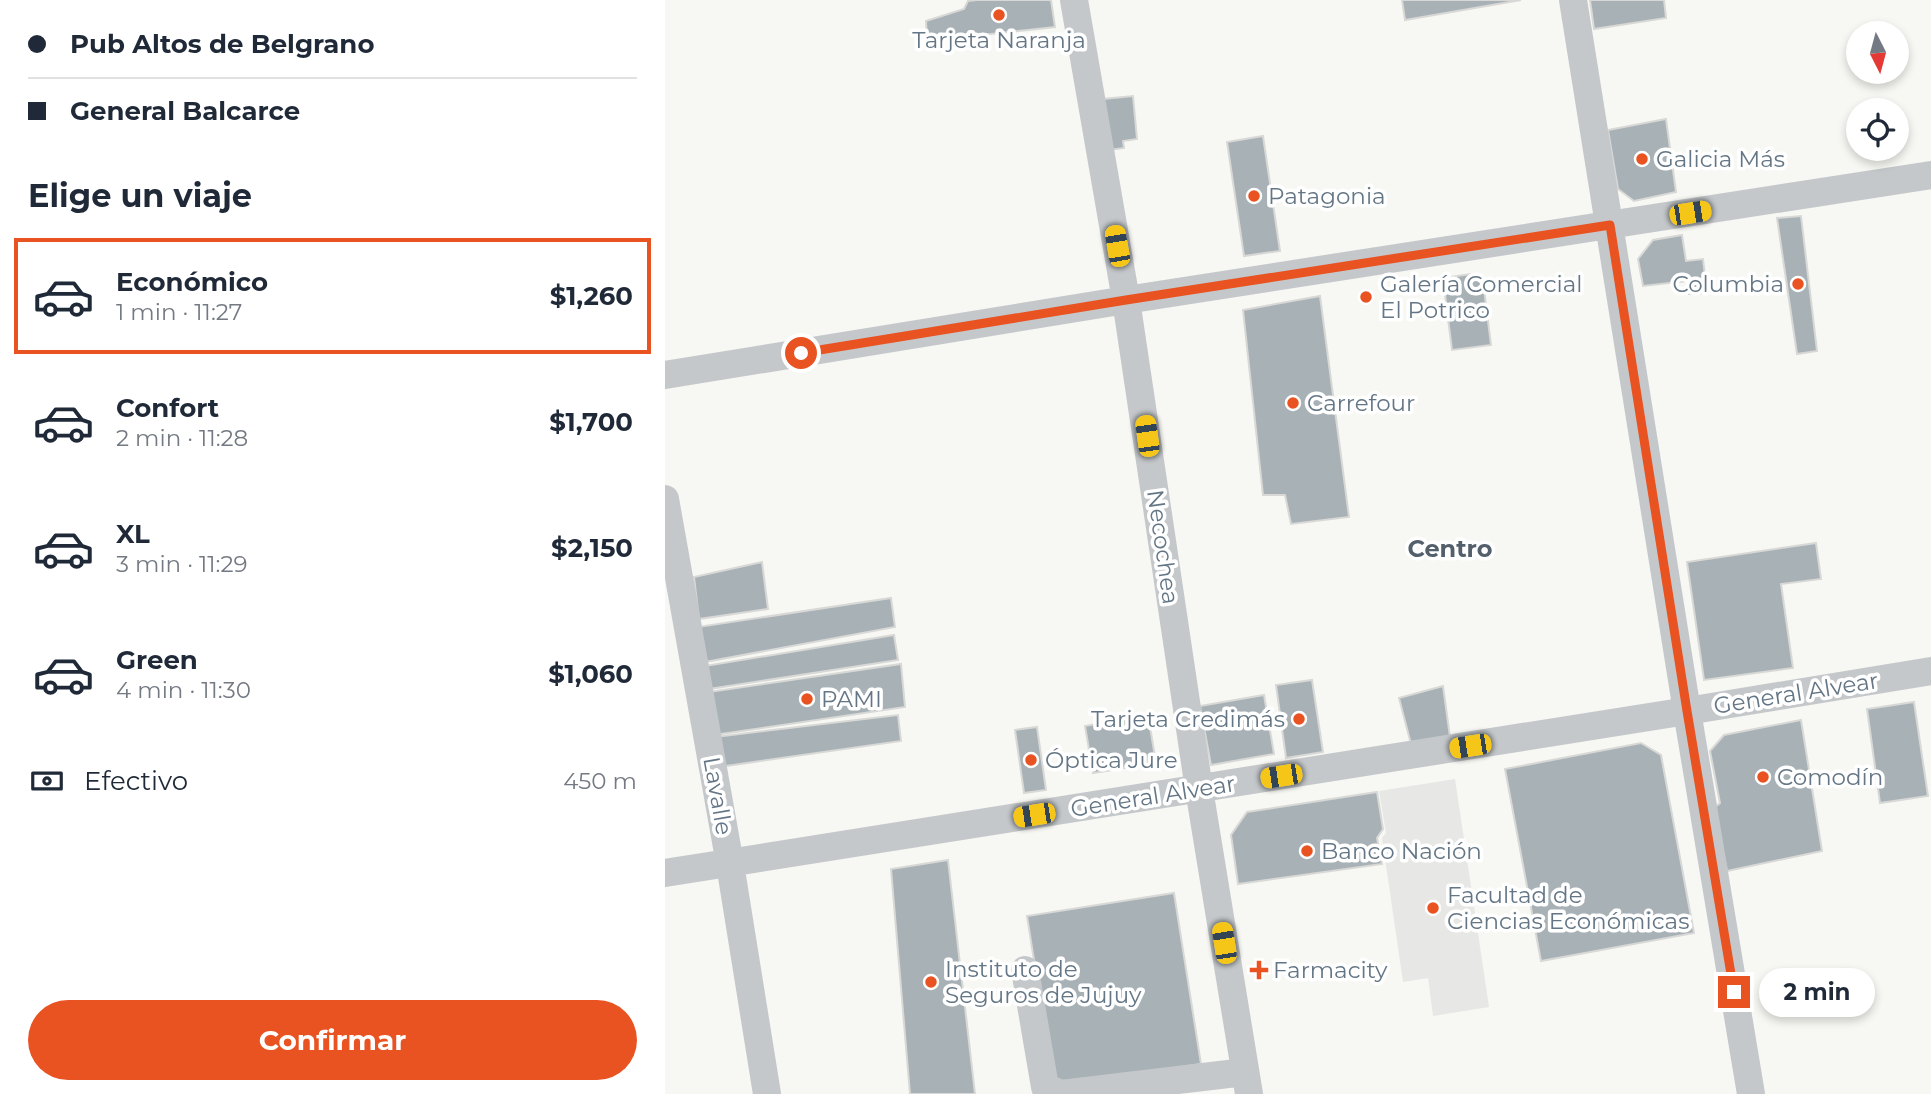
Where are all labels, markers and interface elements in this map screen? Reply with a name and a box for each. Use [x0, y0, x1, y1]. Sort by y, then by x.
marker: Tarjeta Naranja [991, 7, 1007, 23]
north arrow [1846, 21, 1909, 84]
map controls [1846, 21, 1909, 161]
place label: Tarjeta Naranja [912, 26, 1086, 54]
text: Pub Altos de Belgrano [70, 28, 374, 60]
text: General Balcarce [70, 95, 300, 127]
button: locate [1846, 98, 1909, 161]
place label: Galicia Más [1656, 145, 1785, 173]
marker: Galicia Más [1634, 151, 1650, 167]
text: Elige un viaje [28, 176, 252, 215]
place label: Patagonia [1268, 182, 1386, 210]
marker: Patagonia [1246, 188, 1262, 204]
car [1668, 199, 1713, 227]
car [1104, 223, 1131, 269]
icon: car [32, 265, 95, 328]
text: Económico [116, 266, 268, 298]
place label: Galería Comercial El Potrico [1380, 270, 1582, 324]
place label: Columbia [1672, 270, 1784, 298]
marker: Columbia [1790, 276, 1806, 292]
text: $1,260 [550, 280, 633, 312]
marker: Galería Comercial El Potrico [1358, 289, 1374, 305]
text: 1 min · 11:27 [116, 298, 242, 326]
route start [785, 337, 817, 369]
place label: Carrefour [1307, 389, 1415, 417]
icon: car [32, 391, 95, 454]
text: Confort [116, 392, 219, 424]
marker: Carrefour [1285, 395, 1301, 411]
text: $1,700 [549, 406, 633, 438]
car [1134, 414, 1161, 458]
text: 2 min · 11:28 [116, 424, 248, 452]
street label: Necochea [1141, 488, 1185, 606]
icon: car [32, 517, 95, 580]
text: XL [116, 518, 150, 550]
text: $2,150 [551, 532, 633, 564]
district label: Centro [1408, 534, 1492, 563]
text: 3 min · 11:29 [116, 550, 248, 578]
icon: car [32, 643, 95, 706]
text: Green [116, 644, 198, 676]
text: $1,060 [548, 658, 633, 690]
street label: General Alvear [1712, 666, 1880, 720]
text: 4 min · 11:30 [116, 676, 251, 704]
place label: PAMI [821, 685, 882, 713]
marker: PAMI [799, 691, 815, 707]
place label: Tarjeta Credimás [1091, 705, 1285, 733]
marker: Tarjeta Credimás [1291, 711, 1307, 727]
car [1448, 732, 1493, 760]
place label: Óptica Jure [1045, 746, 1178, 774]
marker: Óptica Jure [1023, 752, 1039, 768]
street label: Lavalle [697, 755, 739, 837]
icon: cash [28, 762, 66, 800]
car [1259, 762, 1304, 790]
place label: Comodín [1777, 763, 1883, 791]
text: Efectivo [84, 765, 188, 797]
text: 450 m [563, 767, 637, 795]
street label: General Alvear [1069, 769, 1237, 823]
marker: Comodín [1755, 769, 1771, 785]
car [1012, 801, 1057, 829]
place label: Banco Nación [1321, 837, 1482, 865]
marker: Banco Nación [1299, 843, 1315, 859]
place label: Facultad de Ciencias Económicas [1447, 881, 1689, 935]
marker: Facultad de Ciencias Económicas [1425, 900, 1441, 916]
car [1211, 921, 1238, 965]
place label: Instituto de Seguros de Jujuy [945, 955, 1142, 1009]
place label: Farmacity [1273, 956, 1388, 984]
marker: Farmacity [1251, 962, 1267, 978]
callout: 2 min [1759, 968, 1874, 1016]
marker: Instituto de Seguros de Jujuy [923, 974, 939, 990]
route end [1718, 976, 1750, 1008]
text: 2 min [1783, 978, 1851, 1006]
button: Confirmar [28, 1000, 637, 1080]

